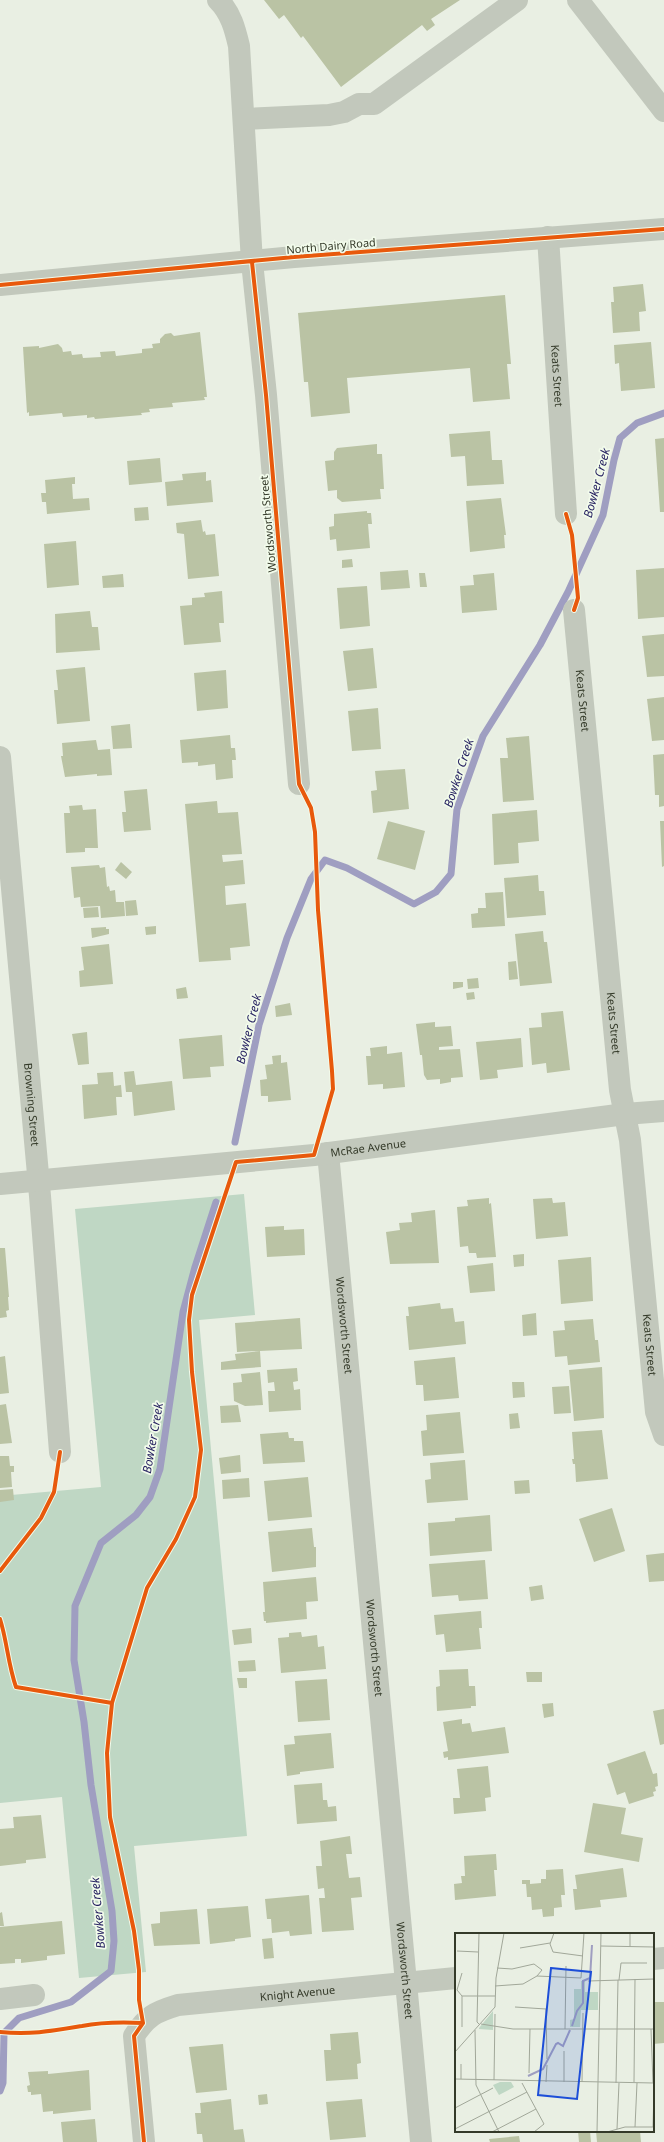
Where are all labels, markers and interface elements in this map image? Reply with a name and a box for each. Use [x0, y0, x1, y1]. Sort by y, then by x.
street label: North Dairy Road [286, 234, 376, 257]
street label: Keats Street [548, 344, 567, 407]
water label: Bowker Creek [579, 445, 614, 520]
street label: Wordsworth Street [256, 475, 279, 573]
street label: Keats Street [573, 669, 594, 732]
water label: Bowker Creek [439, 735, 478, 809]
water label: Bowker Creek [232, 991, 266, 1066]
street label: Keats Street [604, 991, 625, 1055]
street label: Browning Street [21, 1062, 43, 1147]
street label: McRae Avenue [329, 1135, 407, 1160]
street label: Wordsworth Street [333, 1276, 357, 1374]
street label: Keats Street [640, 1313, 661, 1376]
water label: Bowker Creek [138, 1400, 167, 1475]
street label: Wordsworth Street [363, 1599, 387, 1697]
water label: Bowker Creek [86, 1876, 109, 1949]
street label: Wordsworth Street [393, 1921, 417, 2020]
inset map [455, 1933, 654, 2132]
street label: Knight Avenue [259, 1982, 336, 2004]

